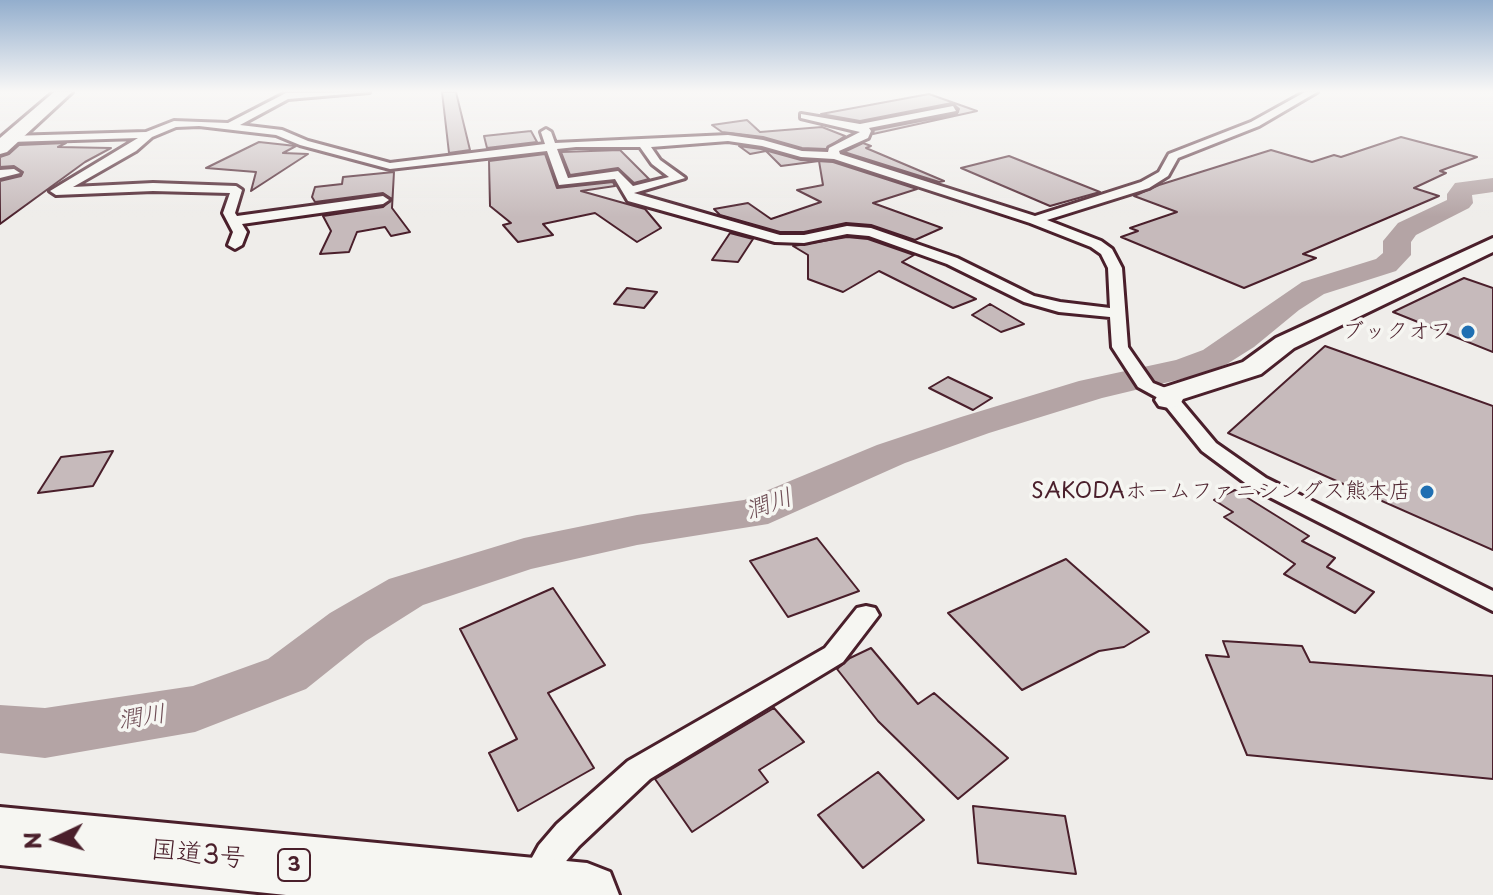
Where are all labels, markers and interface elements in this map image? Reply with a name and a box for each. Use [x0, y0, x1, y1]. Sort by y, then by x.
place label: ブックオフ [1342, 319, 1452, 345]
marker: ブックオフ [1459, 323, 1477, 341]
place label: SAKODAホームファニシングス熊本店 [1031, 479, 1411, 505]
marker: SAKODAホームファニシングス熊本店 [1418, 483, 1436, 501]
water label: 潤川 [742, 484, 796, 526]
water label: 潤川 [116, 700, 168, 736]
north arrow [16, 799, 96, 879]
text: N [14, 831, 49, 851]
street label: 国道3号 [149, 835, 247, 875]
road number: 3 [278, 849, 310, 881]

